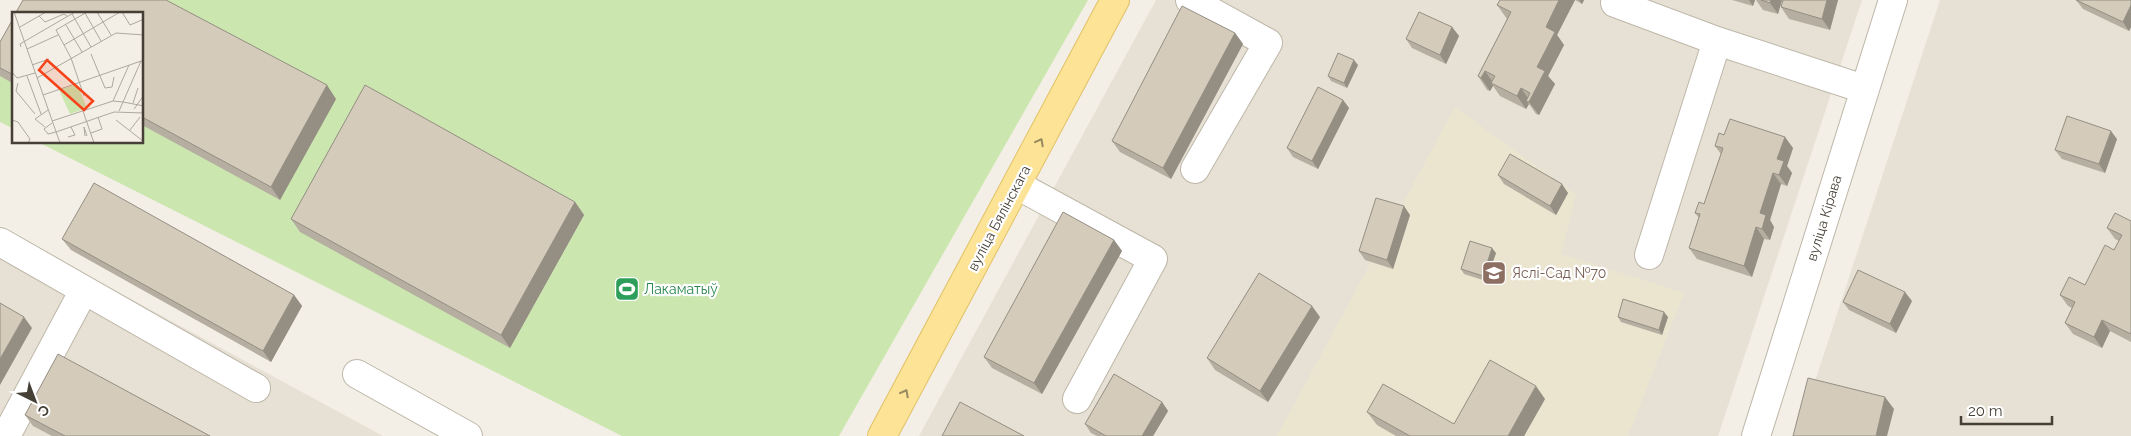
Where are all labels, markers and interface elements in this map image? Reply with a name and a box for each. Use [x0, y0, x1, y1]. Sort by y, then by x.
inset map [12, 12, 144, 144]
one-way arrow [1033, 138, 1043, 147]
street label: вуліца Бялінскага [965, 163, 1033, 273]
street label: вуліца Кірава [1803, 173, 1845, 263]
school or university icon: Яслі-Сад №70 [1481, 260, 1507, 286]
place label: Яслі-Сад №70 [1512, 265, 1606, 281]
sports icon: Лакаматыў [614, 276, 640, 302]
place label: Лакаматыў [644, 281, 718, 297]
north arrow [10, 376, 60, 426]
one-way arrow [899, 389, 909, 398]
scale bar [1961, 394, 2052, 426]
text: С [34, 402, 53, 420]
text: 20 m [1968, 402, 2003, 420]

